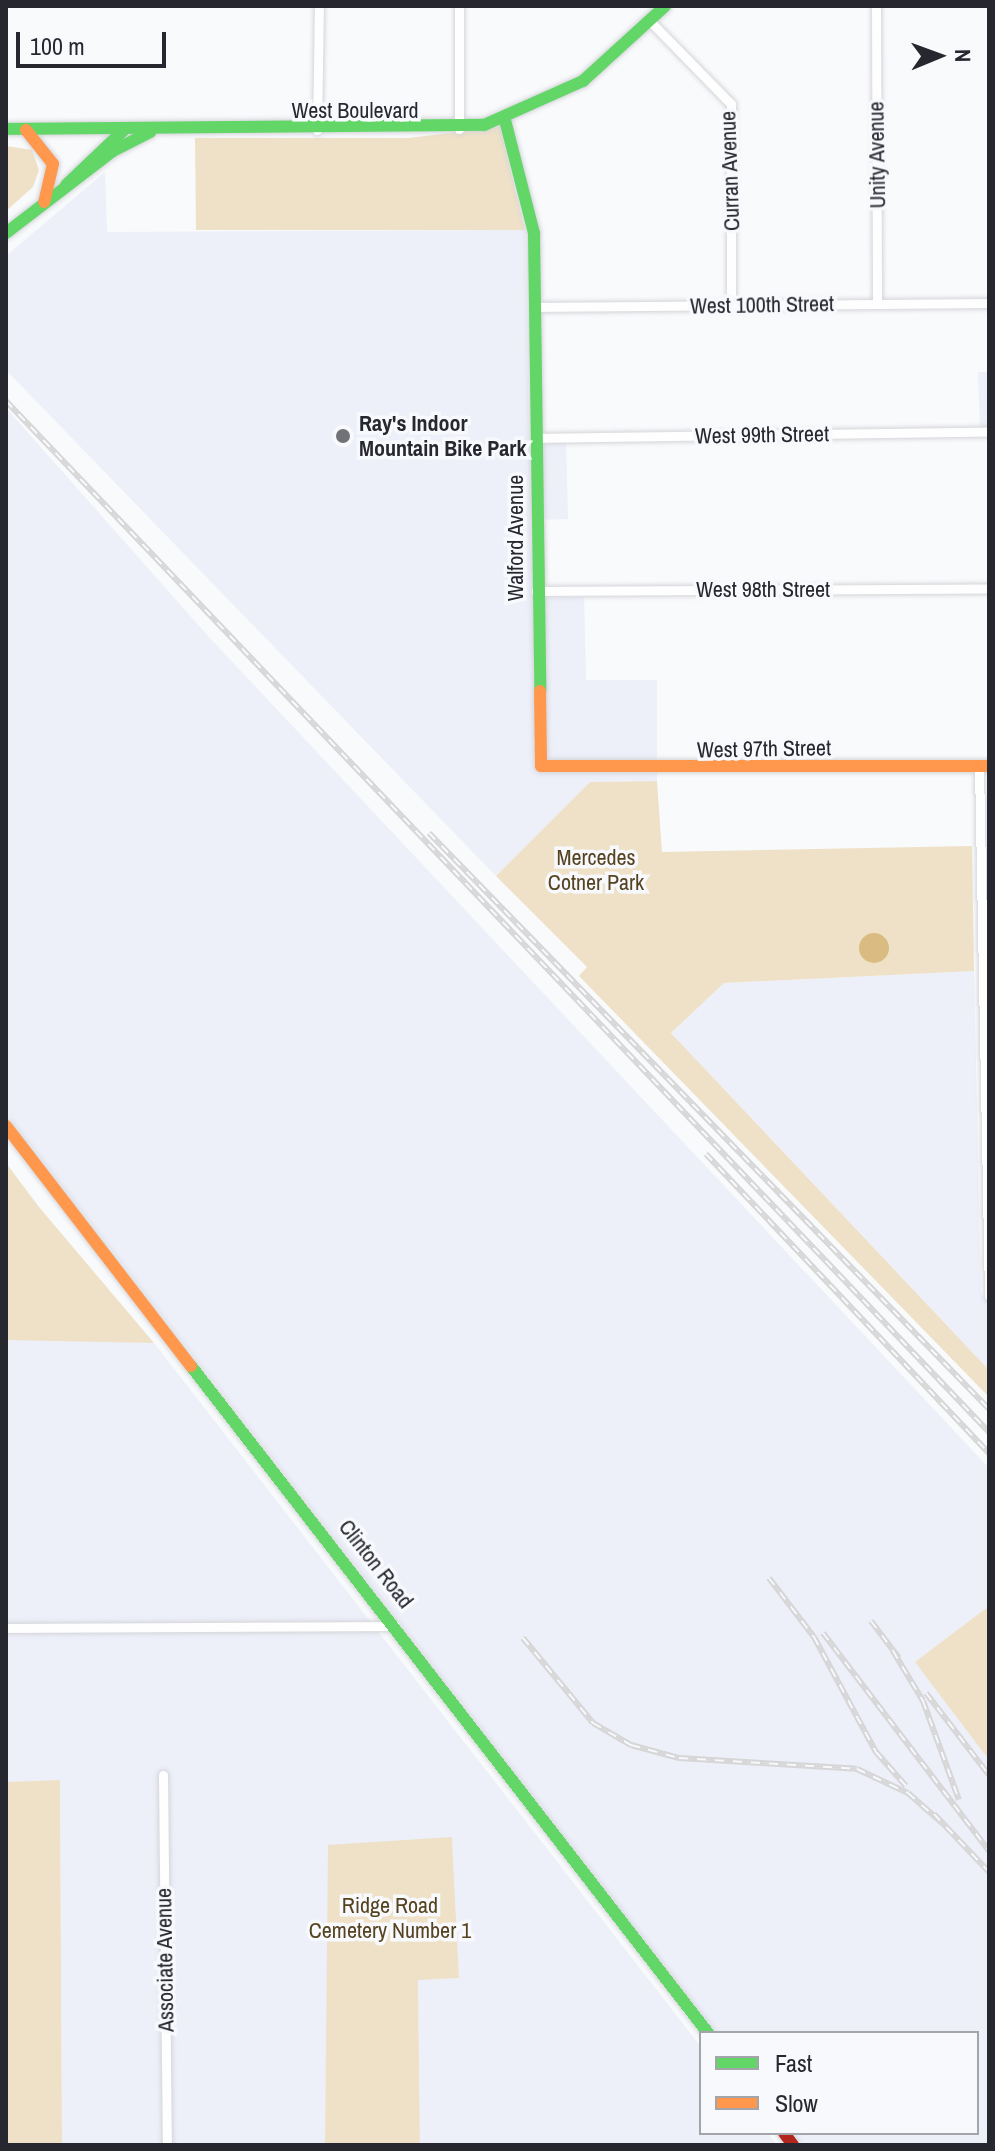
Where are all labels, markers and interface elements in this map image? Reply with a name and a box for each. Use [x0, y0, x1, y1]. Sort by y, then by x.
scale bar [20, 16, 170, 66]
north arrow [899, 16, 979, 96]
text: 100 m [30, 30, 85, 62]
text: N [948, 49, 978, 62]
street label: West Boulevard [291, 98, 419, 124]
street label: Unity Avenue [863, 101, 891, 209]
street label: Curran Avenue [715, 110, 745, 232]
street label: West 100th Street [690, 291, 834, 319]
place label: Ray's Indoor Mountain Bike Park [359, 410, 526, 462]
street label: West 99th Street [695, 421, 829, 449]
marker: Ray's Indoor Mountain Bike Park [334, 427, 352, 445]
street label: Walford Avenue [503, 474, 529, 602]
street label: West 98th Street [696, 577, 830, 603]
street label: West 97th Street [697, 735, 831, 763]
park label: Mercedes Cotner Park [548, 844, 644, 896]
street label: Clinton Road [333, 1514, 419, 1614]
street label: Associate Avenue [151, 1887, 179, 2033]
park label: Ridge Road Cemetery Number 1 [309, 1892, 471, 1944]
legend [699, 2031, 979, 2135]
text: Fast [775, 2047, 812, 2079]
text: Slow [775, 2087, 818, 2119]

